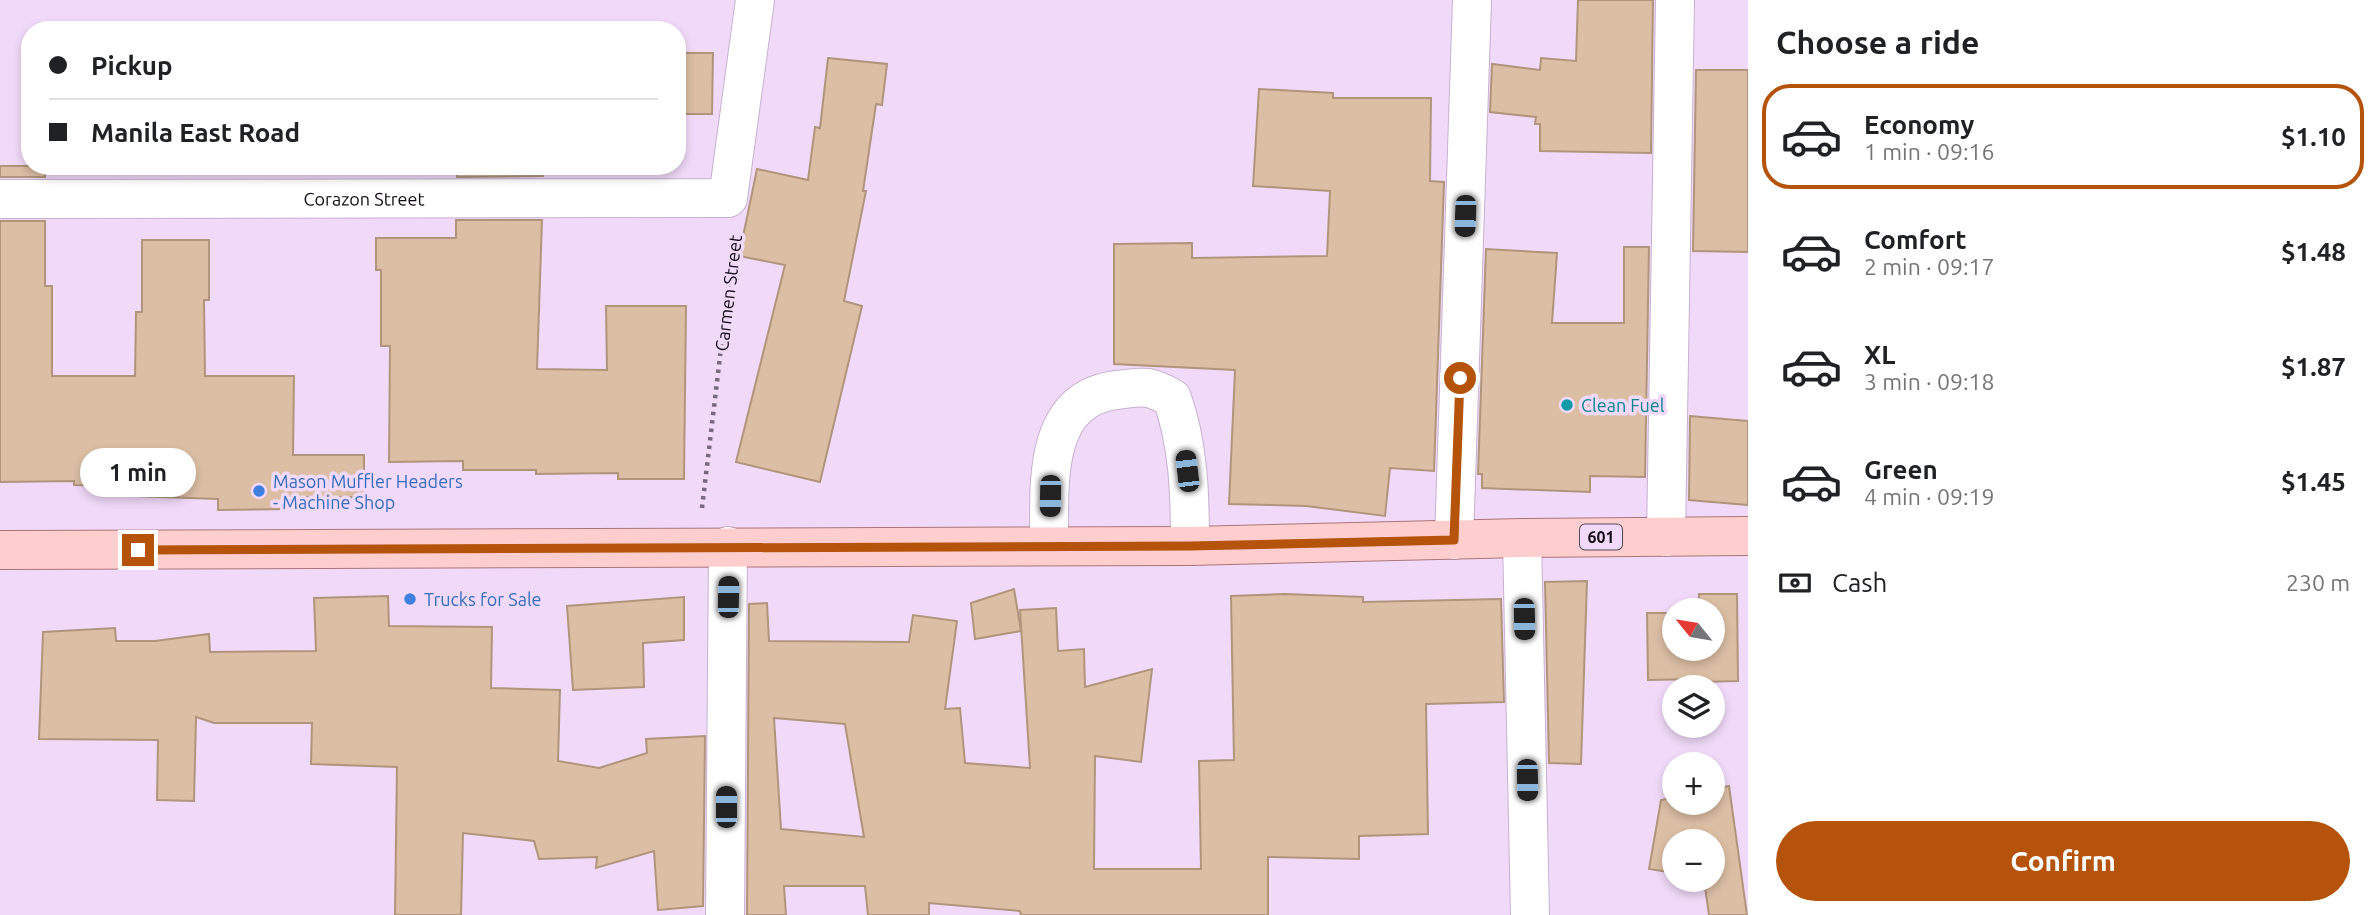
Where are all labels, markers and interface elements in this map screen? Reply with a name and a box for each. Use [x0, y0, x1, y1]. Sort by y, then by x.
text: Choose a ride [1776, 24, 1979, 60]
text: Pickup [91, 51, 173, 80]
icon: car [1780, 105, 1843, 168]
text: Economy [1864, 110, 1974, 139]
text: Manila East Road [91, 118, 300, 147]
text: $1.10 [2281, 122, 2346, 151]
text: 1 min · 09:16 [1864, 139, 1995, 164]
street label: Corazon Street [304, 188, 424, 209]
car [1454, 195, 1477, 237]
icon: car [1780, 220, 1843, 283]
text: Comfort [1864, 225, 1967, 254]
street label: Carmen Street [711, 234, 745, 352]
text: $1.48 [2281, 237, 2346, 266]
text: 2 min · 09:17 [1864, 254, 1995, 279]
icon: car [1780, 335, 1843, 398]
text: XL [1864, 340, 1895, 369]
text: $1.87 [2281, 352, 2346, 381]
route start [1444, 362, 1476, 394]
text: 3 min · 09:18 [1864, 369, 1995, 394]
place label: Clean Fuel [1581, 395, 1665, 415]
marker: Clean Fuel [1559, 397, 1575, 413]
callout: 1 min [80, 448, 196, 498]
car [1175, 449, 1200, 493]
icon: car [1780, 450, 1843, 513]
text: Green [1864, 455, 1938, 484]
text: 1 min [109, 460, 167, 485]
text: $1.45 [2281, 467, 2346, 496]
place label: Mason Muffler Headers - Machine Shop [273, 471, 463, 512]
car [1040, 475, 1061, 517]
marker: Mason Muffler Headers - Machine Shop [251, 483, 267, 499]
text: 4 min · 09:19 [1864, 484, 1995, 509]
road number: 601 [1580, 524, 1622, 550]
route end [122, 534, 154, 566]
icon: cash [1776, 564, 1814, 602]
text: Cash [1832, 568, 1887, 597]
text: 230 m [2286, 570, 2350, 595]
car [718, 576, 739, 618]
place label: Trucks for Sale [424, 589, 542, 609]
marker: Trucks for Sale [402, 591, 418, 607]
car [1514, 598, 1535, 640]
north arrow [1662, 598, 1726, 662]
map controls [1662, 598, 1725, 892]
button: layers [1662, 675, 1725, 738]
button: + [1662, 752, 1725, 815]
car [1517, 759, 1538, 801]
car [716, 786, 737, 828]
button: Confirm [1776, 821, 2350, 901]
button: − [1662, 829, 1725, 892]

